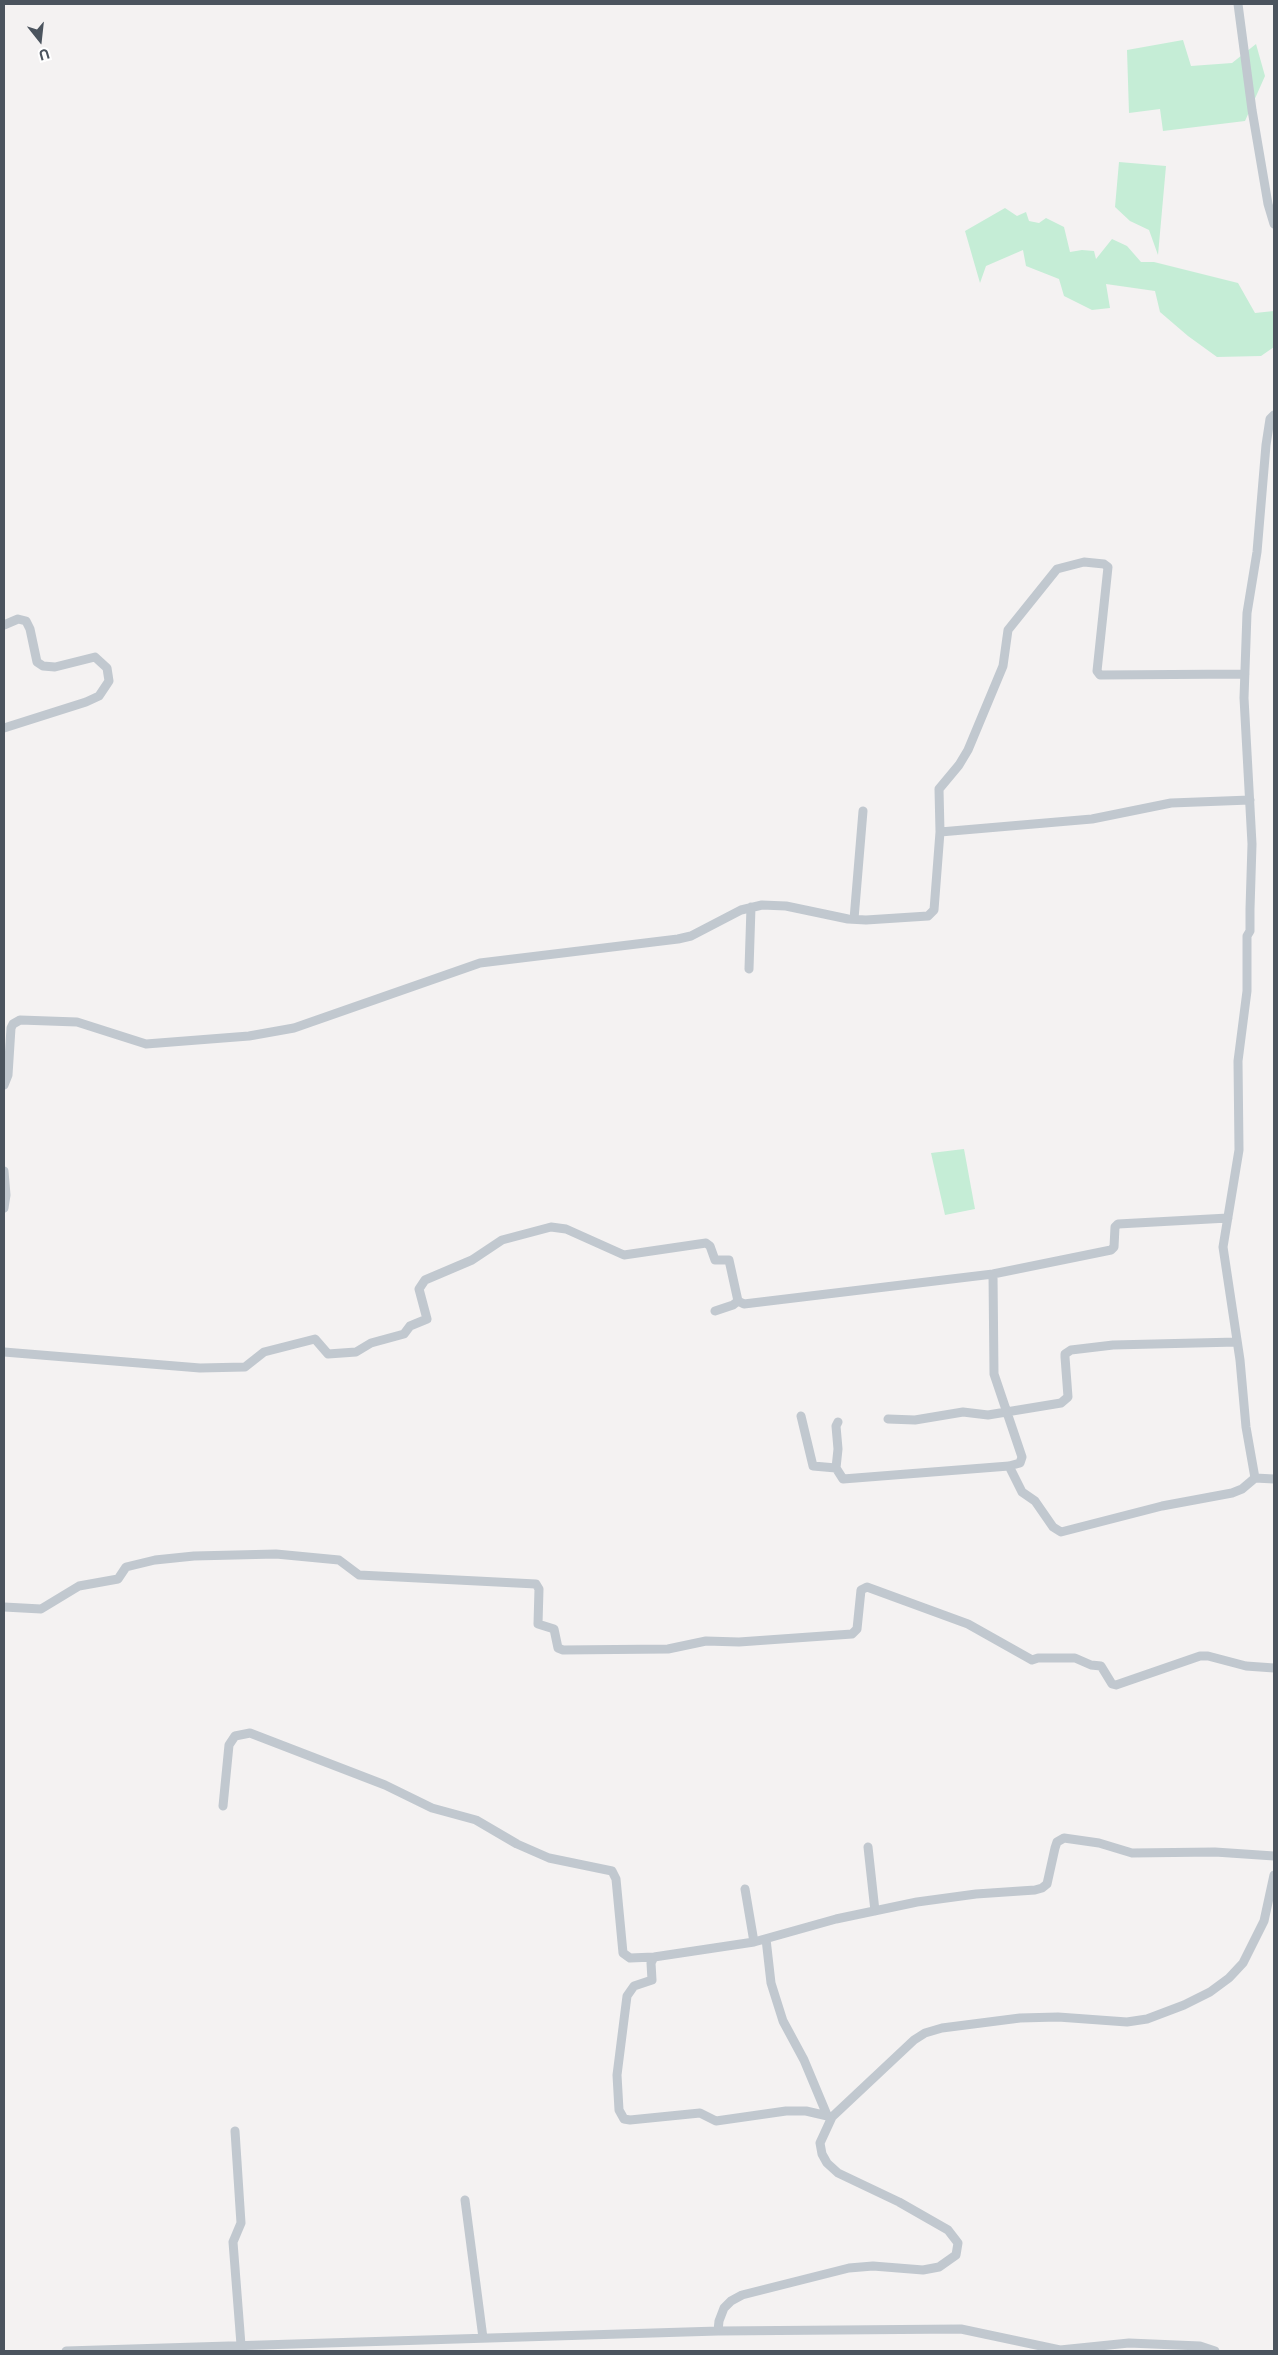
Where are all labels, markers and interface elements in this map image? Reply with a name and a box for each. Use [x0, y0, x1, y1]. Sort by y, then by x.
north arrow [15, 15, 65, 65]
text: U [37, 45, 52, 64]

